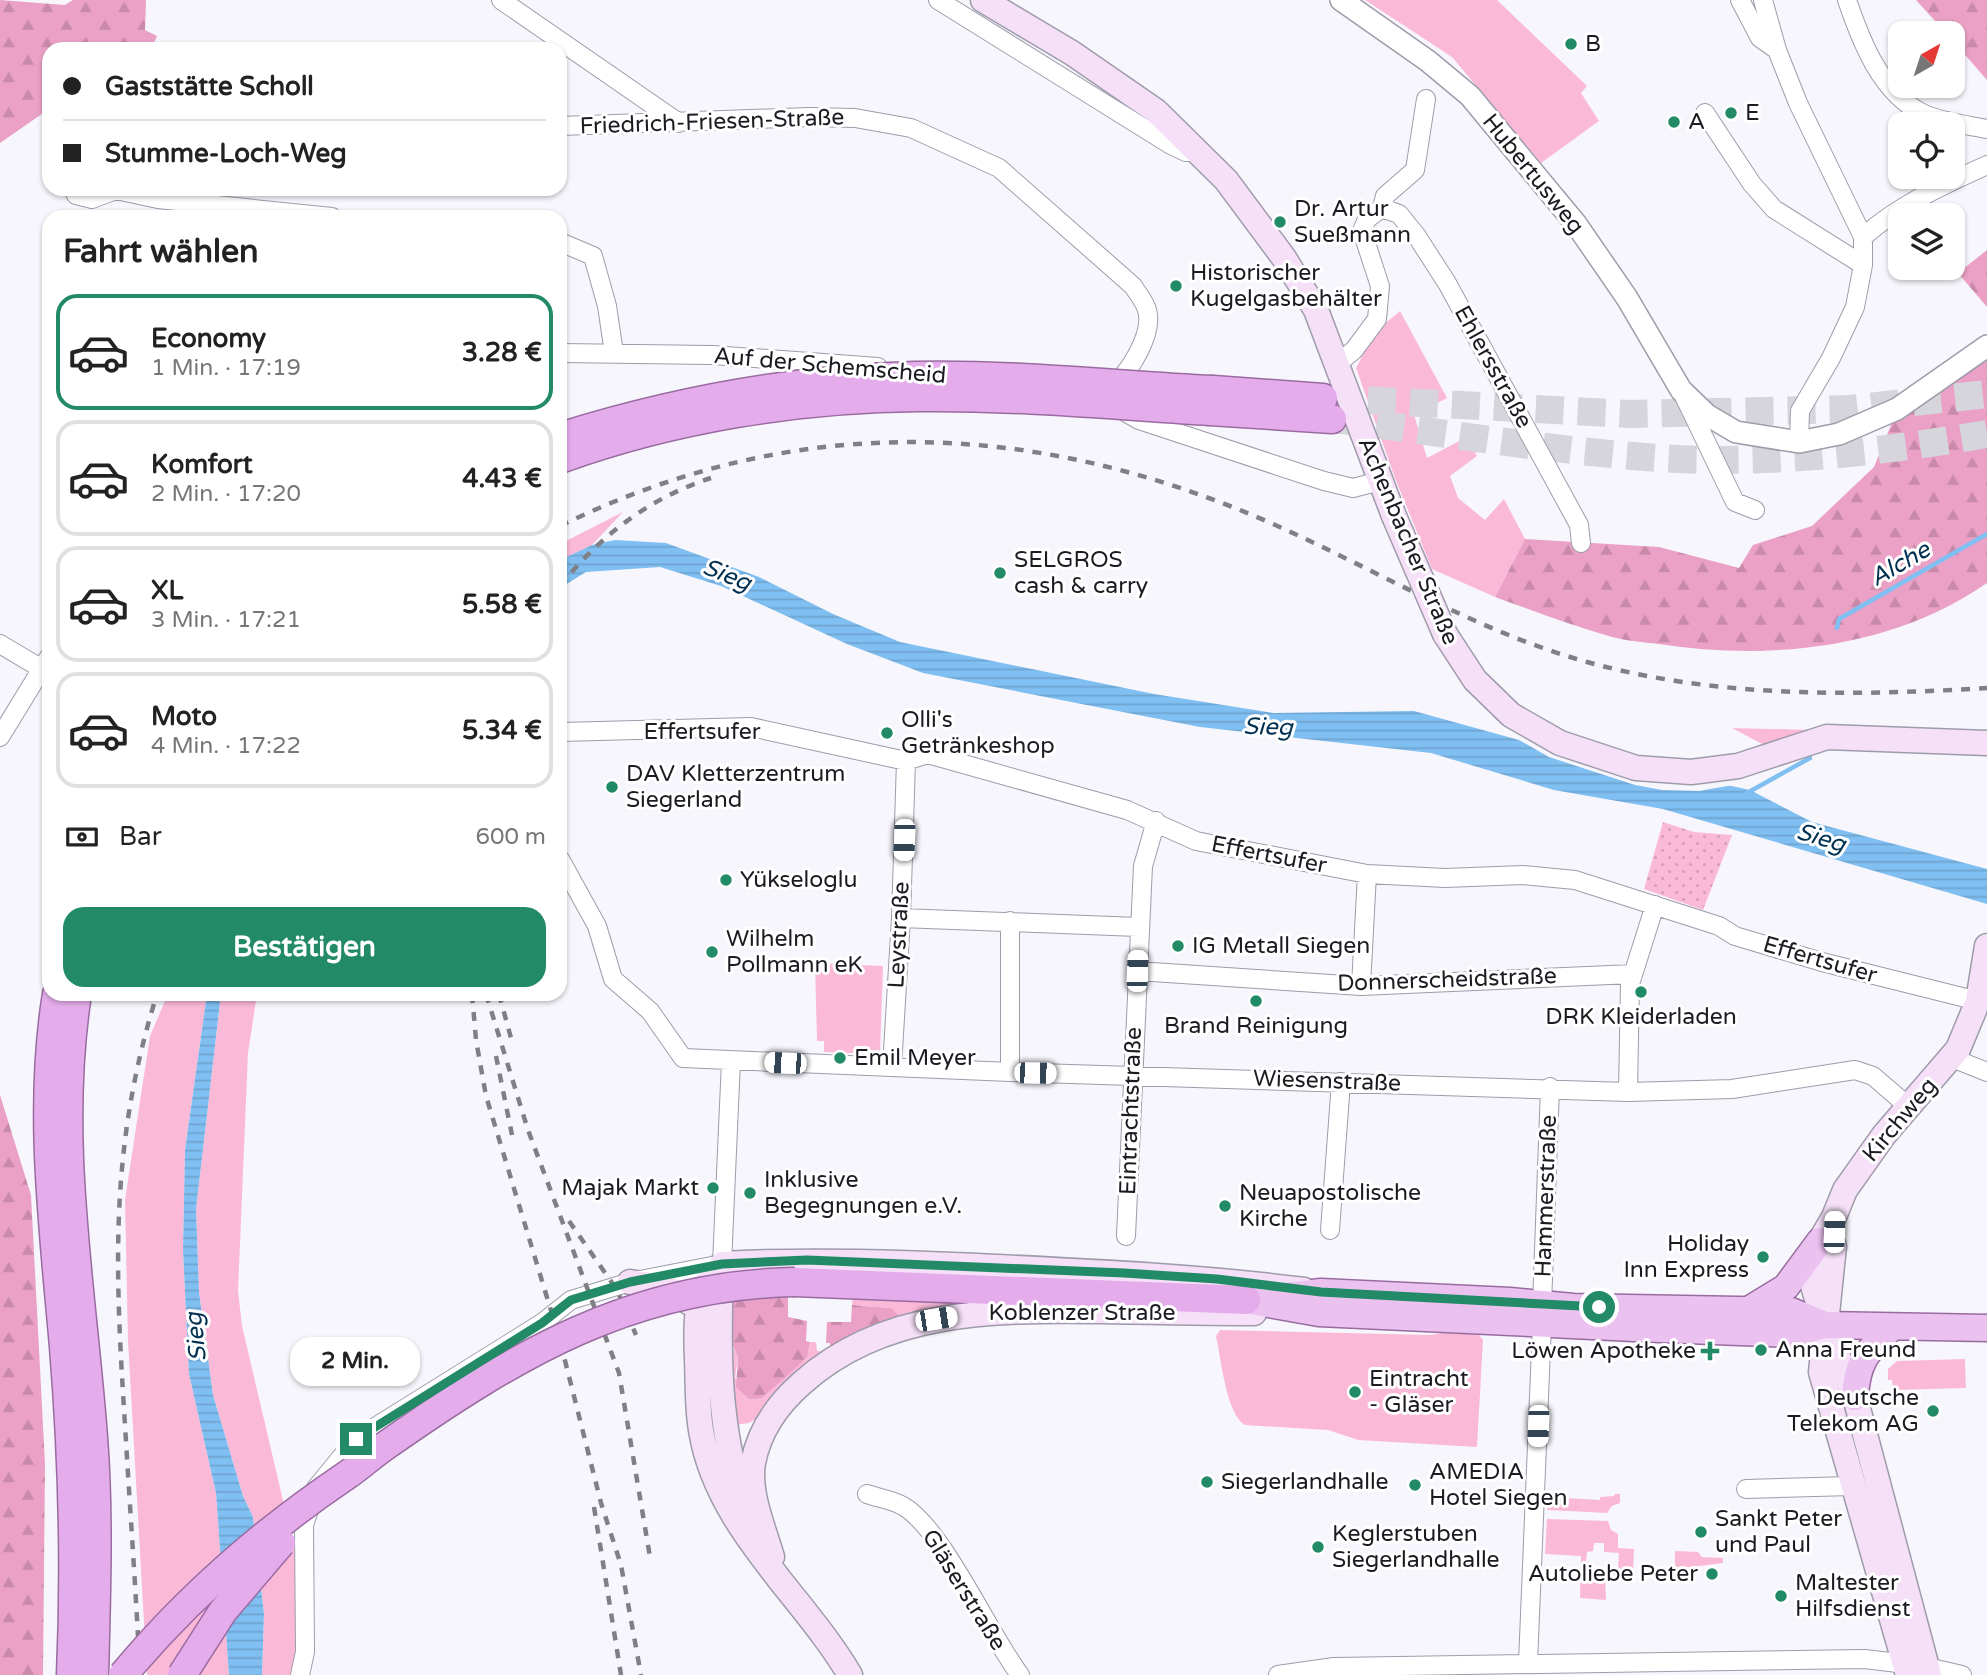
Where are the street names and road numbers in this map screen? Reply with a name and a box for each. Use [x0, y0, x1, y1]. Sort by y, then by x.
street label: Friedrich-Friesen-Straße [579, 103, 845, 141]
street label: Hubertusweg [1476, 108, 1590, 240]
street label: Ehlersstraße [1448, 301, 1538, 433]
street label: Auf der Schemscheid [713, 342, 947, 390]
street label: Achenbacher Straße [1352, 433, 1464, 649]
street label: Effertsufer [643, 718, 761, 746]
street label: Effertsufer [1209, 830, 1329, 880]
street label: Leystraße [882, 881, 916, 989]
street label: Effertsufer [1760, 930, 1880, 990]
street label: Donnerscheidstraße [1337, 962, 1557, 998]
street label: Eintrachtstraße [1114, 1027, 1148, 1195]
street label: Wiesenstraße [1252, 1064, 1402, 1098]
street label: Kirchweg [1857, 1072, 1943, 1168]
street label: Hammerstraße [1529, 1114, 1563, 1278]
street label: Koblenzer Straße [988, 1299, 1176, 1327]
street label: Gläserstraße [916, 1524, 1012, 1656]

